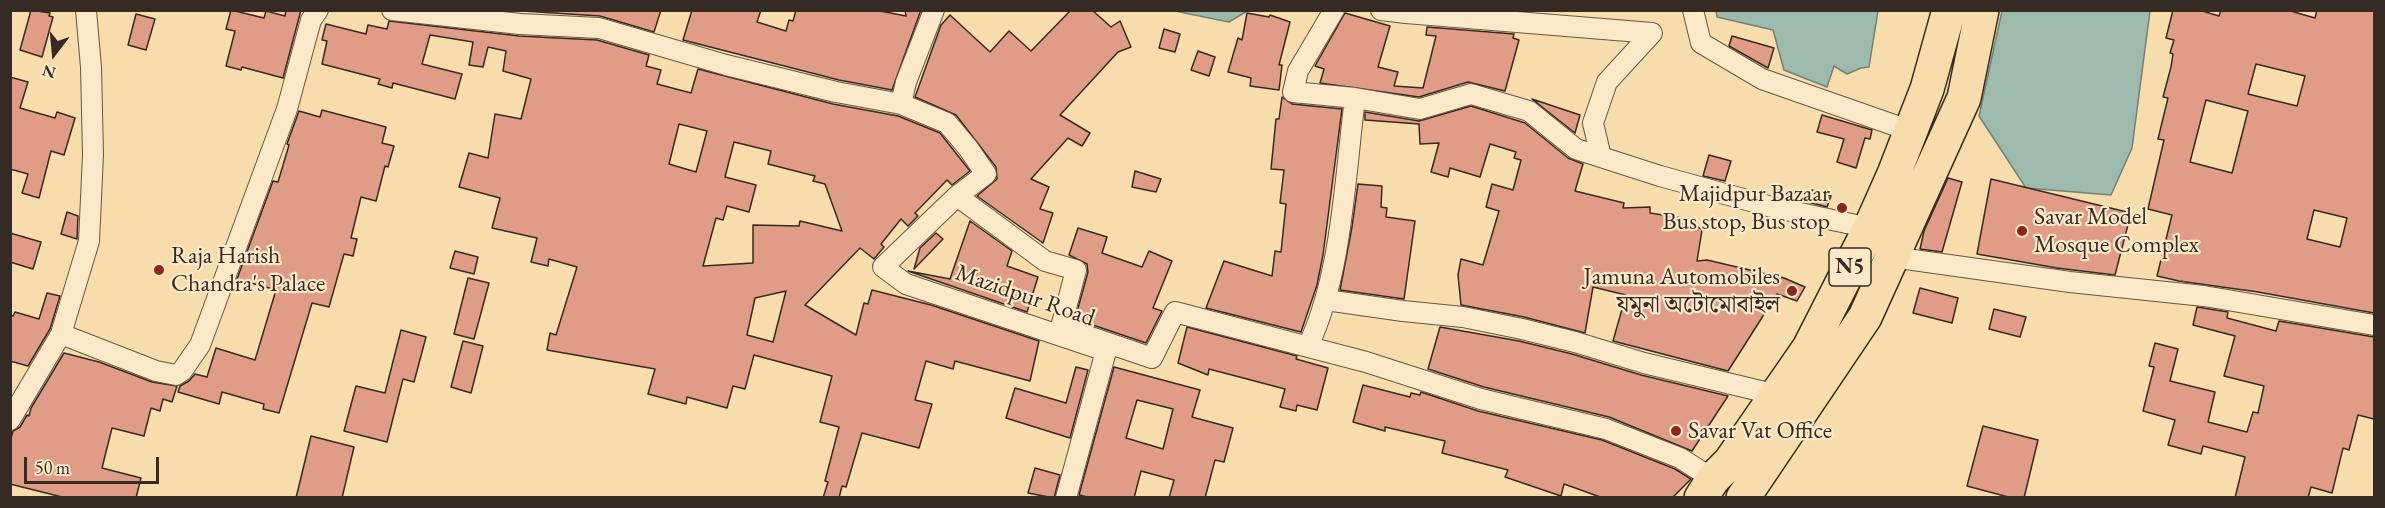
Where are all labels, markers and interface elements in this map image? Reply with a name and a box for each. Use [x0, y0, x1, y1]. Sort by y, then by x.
north arrow [24, 24, 84, 84]
text: N [40, 60, 58, 84]
place label: Majidpur Bazaar Bus stop, Bus stop [1662, 180, 1830, 236]
marker: Majidpur Bazaar Bus stop, Bus stop [1835, 201, 1849, 215]
place label: Savar Model Mosque Complex [2034, 203, 2199, 259]
marker: Savar Model Mosque Complex [2015, 224, 2029, 238]
place label: Raja Harish Chandra's Palace [171, 242, 325, 298]
road number: N5 [1829, 248, 1871, 286]
street label: Mazidpur Road [952, 259, 1098, 333]
marker: Raja Harish Chandra's Palace [152, 263, 166, 277]
place label: Jamuna Automobiles যমুনা অটোমোবাইল [1584, 263, 1780, 319]
marker: Jamuna Automobiles যমুনা অটোমোবাইল [1785, 284, 1799, 298]
place label: Savar Vat Office [1688, 417, 1832, 445]
marker: Savar Vat Office [1669, 424, 1683, 438]
scale bar [27, 445, 162, 483]
text: 50 m [35, 456, 70, 479]

